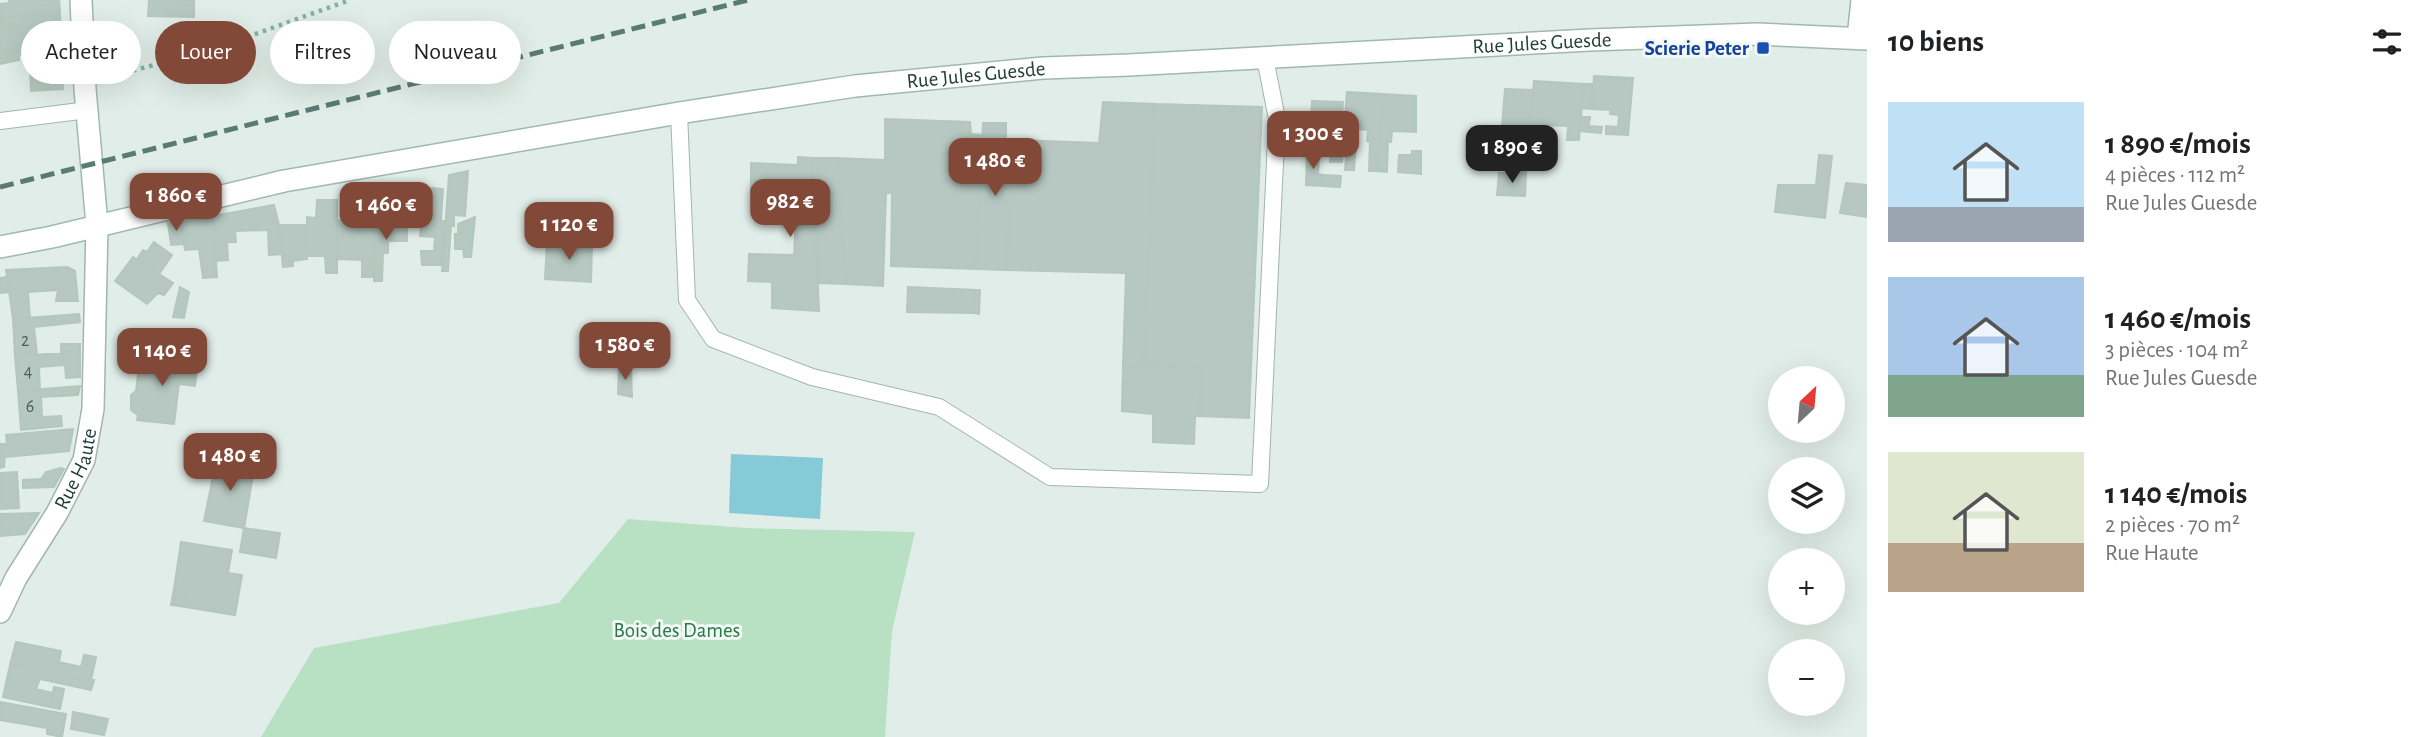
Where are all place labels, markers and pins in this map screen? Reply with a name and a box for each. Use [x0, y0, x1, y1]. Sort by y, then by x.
place label: Scierie Peter [1644, 38, 1750, 59]
marker: Scierie Peter [1755, 40, 1771, 56]
pin: 1 300 € [1248, 111, 1378, 171]
pin: 1 890 € [1447, 125, 1577, 185]
pin: 1 480 € [930, 138, 1060, 198]
pin: 1 860 € [111, 174, 241, 233]
pin: 982 € [741, 180, 839, 239]
pin: 1 460 € [321, 182, 451, 242]
pin: 1 120 € [504, 202, 634, 262]
pin: 1 580 € [560, 322, 690, 382]
pin: 1 140 € [97, 328, 227, 388]
pin: 1 480 € [165, 434, 295, 493]

